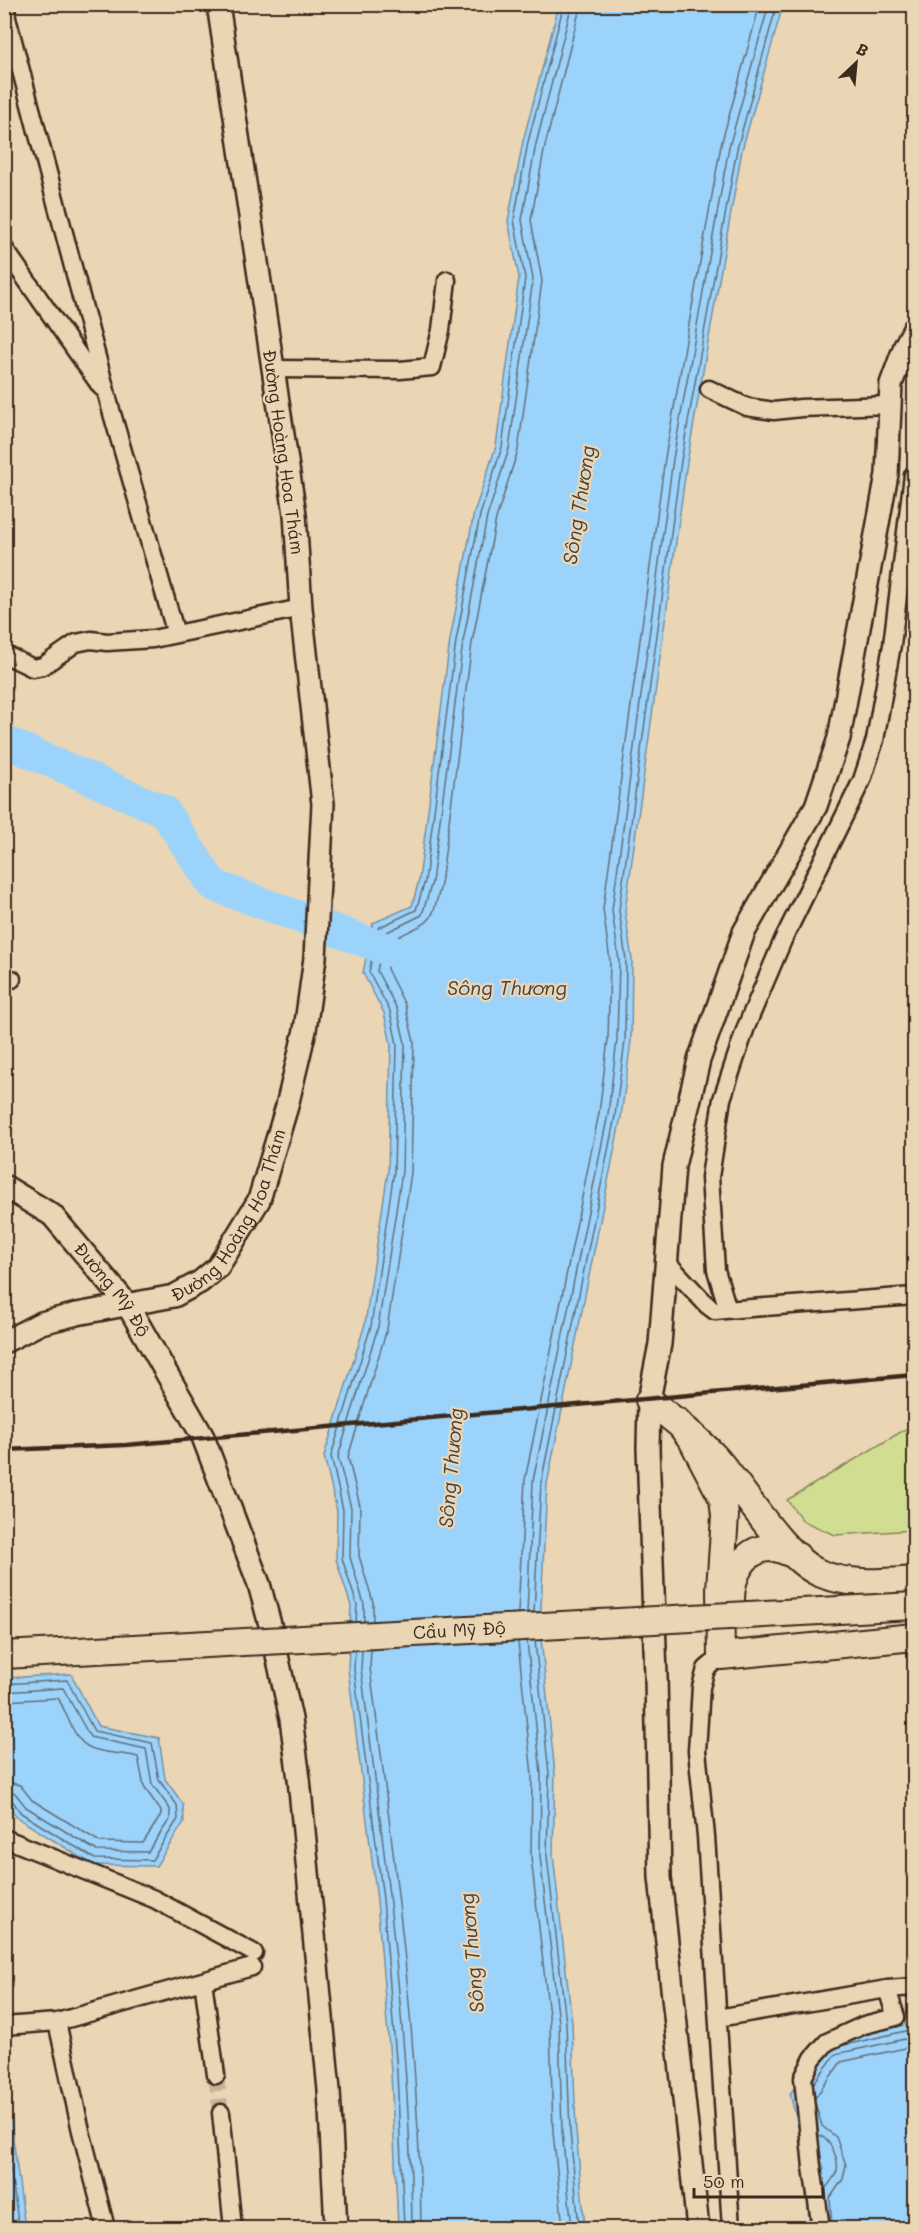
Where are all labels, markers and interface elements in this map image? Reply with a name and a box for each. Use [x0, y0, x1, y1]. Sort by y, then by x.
north arrow [826, 33, 886, 93]
text: B [853, 37, 872, 61]
street label: Đường Hoàng Hoa Thám [258, 348, 310, 556]
water label: Sông Thương [556, 443, 600, 566]
water label: Sông Thương [447, 974, 567, 1000]
street label: Đường Hoàng Hoa Thám [166, 1126, 291, 1307]
street label: Đường Mỹ Độ [69, 1237, 156, 1341]
water label: Sông Thương [432, 1407, 468, 1529]
street label: Cầu Mỹ Độ [412, 1615, 507, 1644]
water label: Sông Thương [453, 1892, 489, 2014]
scale bar [694, 2161, 823, 2199]
text: 50 m [703, 2169, 745, 2193]

